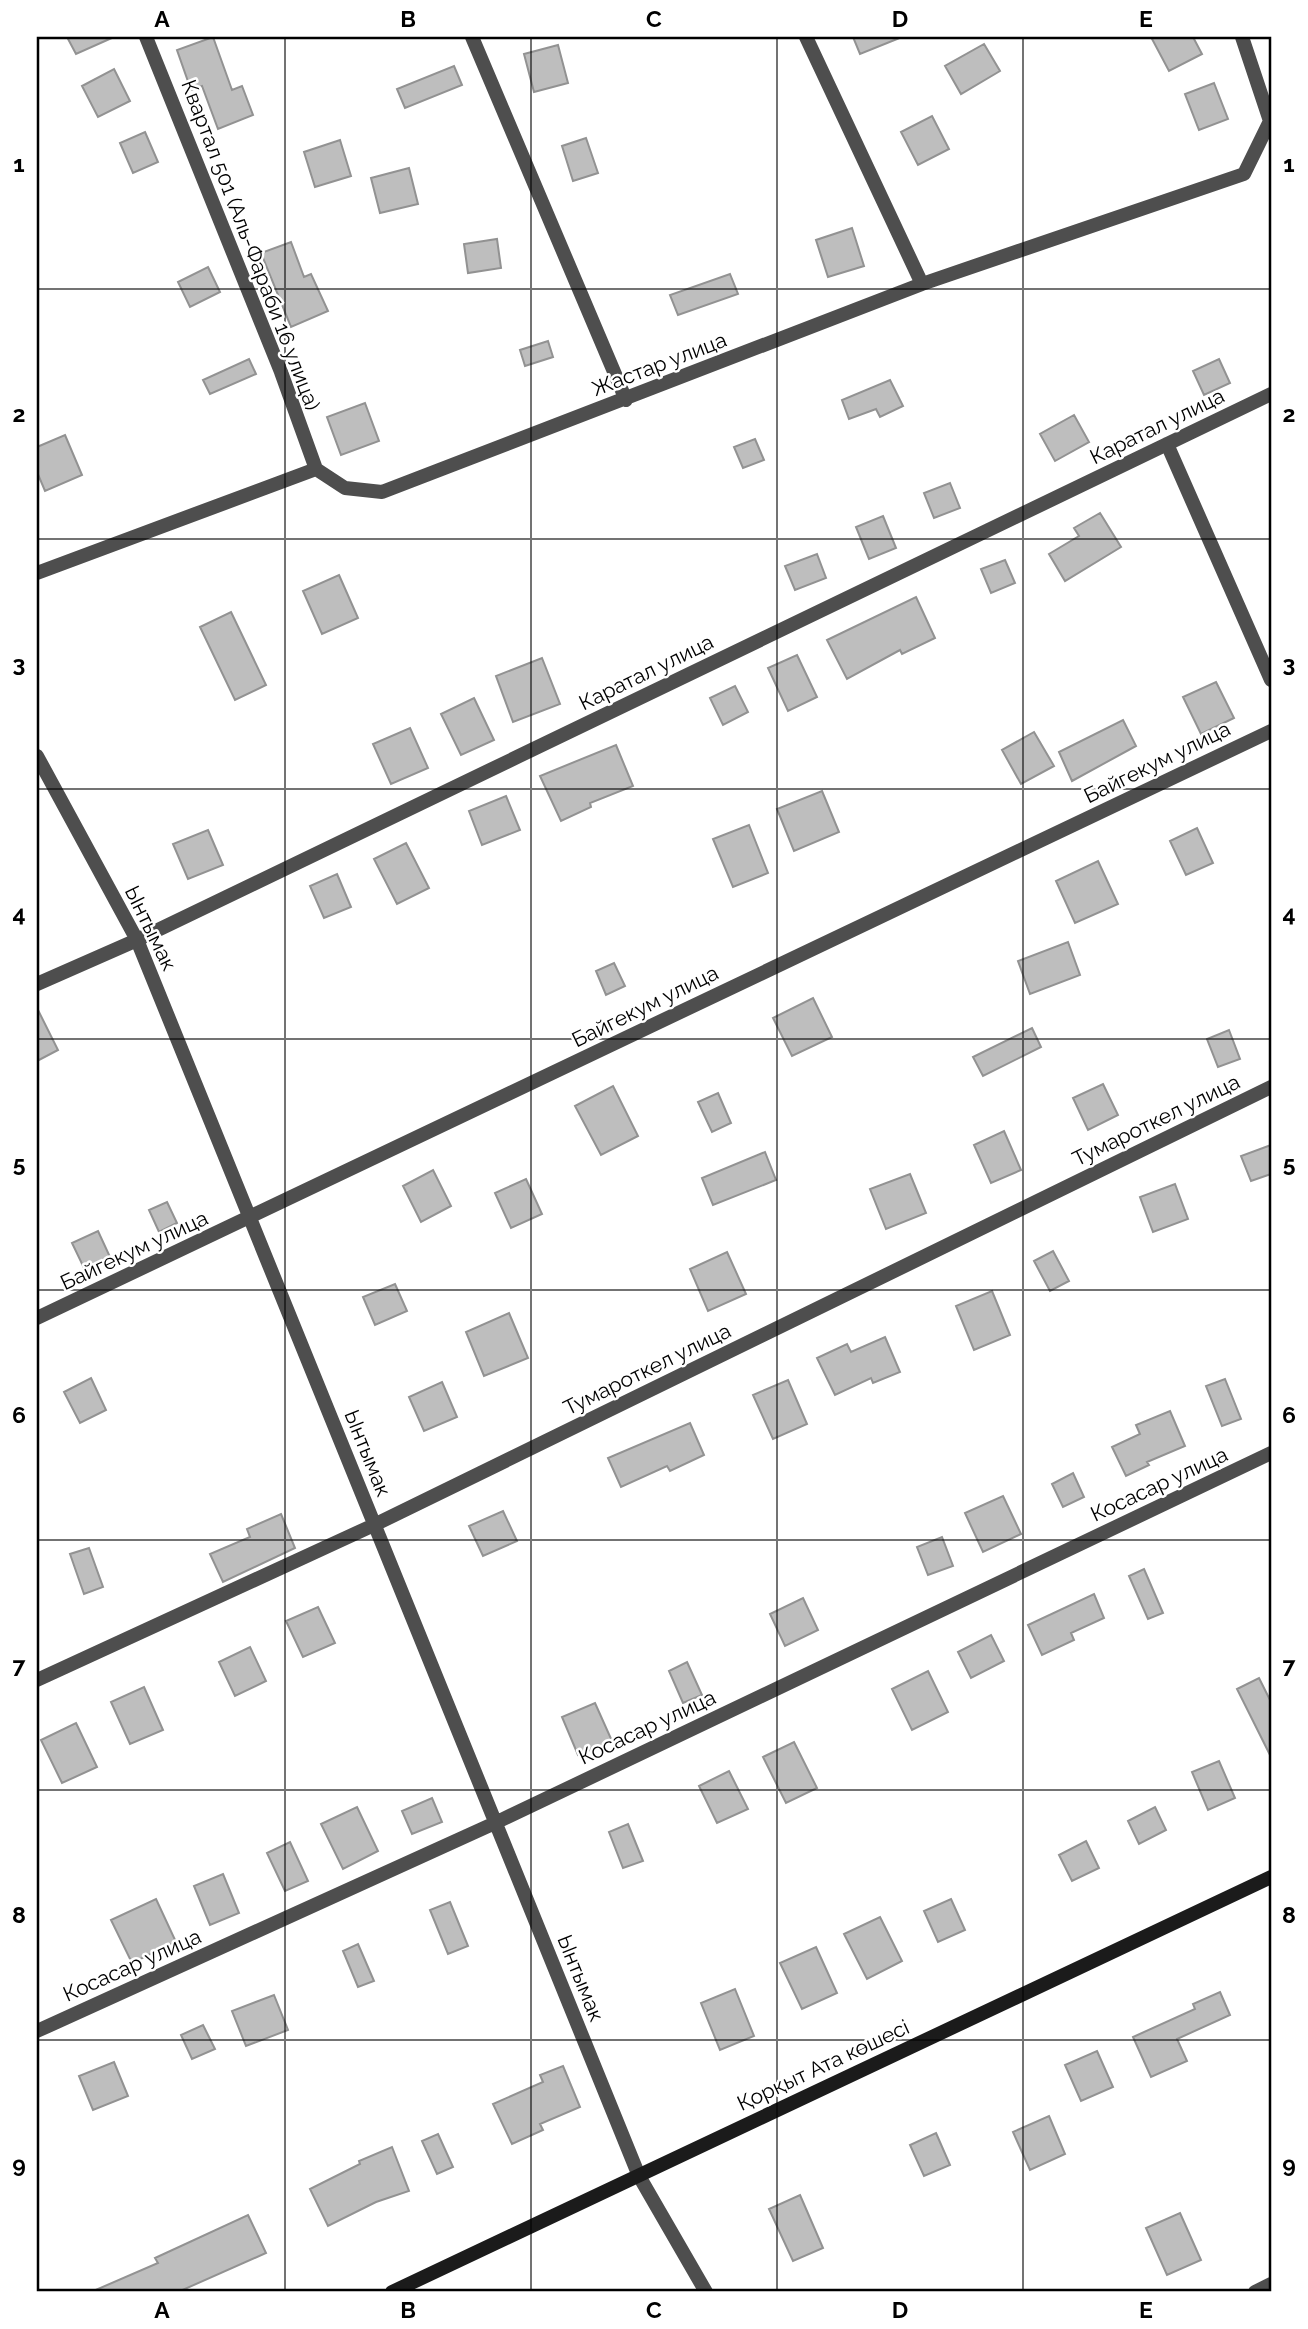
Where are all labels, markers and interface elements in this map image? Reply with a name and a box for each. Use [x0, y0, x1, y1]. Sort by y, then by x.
text: A [154, 5, 170, 32]
text: B [400, 5, 416, 32]
text: C [646, 5, 662, 32]
text: D [892, 5, 908, 32]
text: E [1139, 5, 1153, 32]
street label: Квартал 501 (Аль-Фараби 16 улица) [176, 76, 326, 414]
text: 1 [13, 150, 25, 177]
text: 1 [1283, 150, 1295, 177]
street label: Жастар улица [588, 327, 730, 401]
street label: Каратал улица [1086, 383, 1228, 469]
text: 2 [13, 400, 25, 427]
text: 2 [1283, 400, 1295, 427]
street label: Каратал улица [575, 629, 717, 715]
text: 3 [13, 650, 25, 677]
text: 3 [1283, 650, 1295, 677]
street label: Байгекум улица [1080, 716, 1234, 808]
street label: Ынтымак [120, 881, 182, 975]
text: 4 [12, 900, 26, 927]
text: 4 [1282, 900, 1296, 927]
street label: Байгекум улица [568, 960, 722, 1052]
street label: Тумароткел улица [1068, 1069, 1244, 1171]
text: 5 [13, 1150, 26, 1177]
text: 5 [1283, 1150, 1296, 1177]
street label: Байгекум улица [56, 1205, 212, 1295]
street label: Тумароткел улица [559, 1318, 735, 1420]
text: 6 [12, 1401, 26, 1428]
text: 6 [1282, 1401, 1296, 1428]
street label: Ынтымак [339, 1406, 397, 1500]
street label: Косасар улица [1087, 1441, 1231, 1527]
text: 7 [13, 1651, 26, 1678]
text: 7 [1283, 1651, 1296, 1678]
street label: Косасар улица [575, 1684, 719, 1770]
text: 8 [12, 1901, 26, 1928]
text: 8 [1282, 1901, 1296, 1928]
street label: Косасар улица [59, 1923, 205, 2007]
street label: Ынтымак [552, 1931, 610, 2025]
street label: Қорқыт Ата көшесі [733, 2014, 913, 2116]
text: 9 [12, 2151, 26, 2178]
text: 9 [1282, 2151, 1296, 2178]
text: A [154, 2296, 170, 2323]
text: B [400, 2296, 416, 2323]
text: C [646, 2296, 662, 2323]
text: D [892, 2296, 908, 2323]
text: E [1139, 2296, 1153, 2323]

